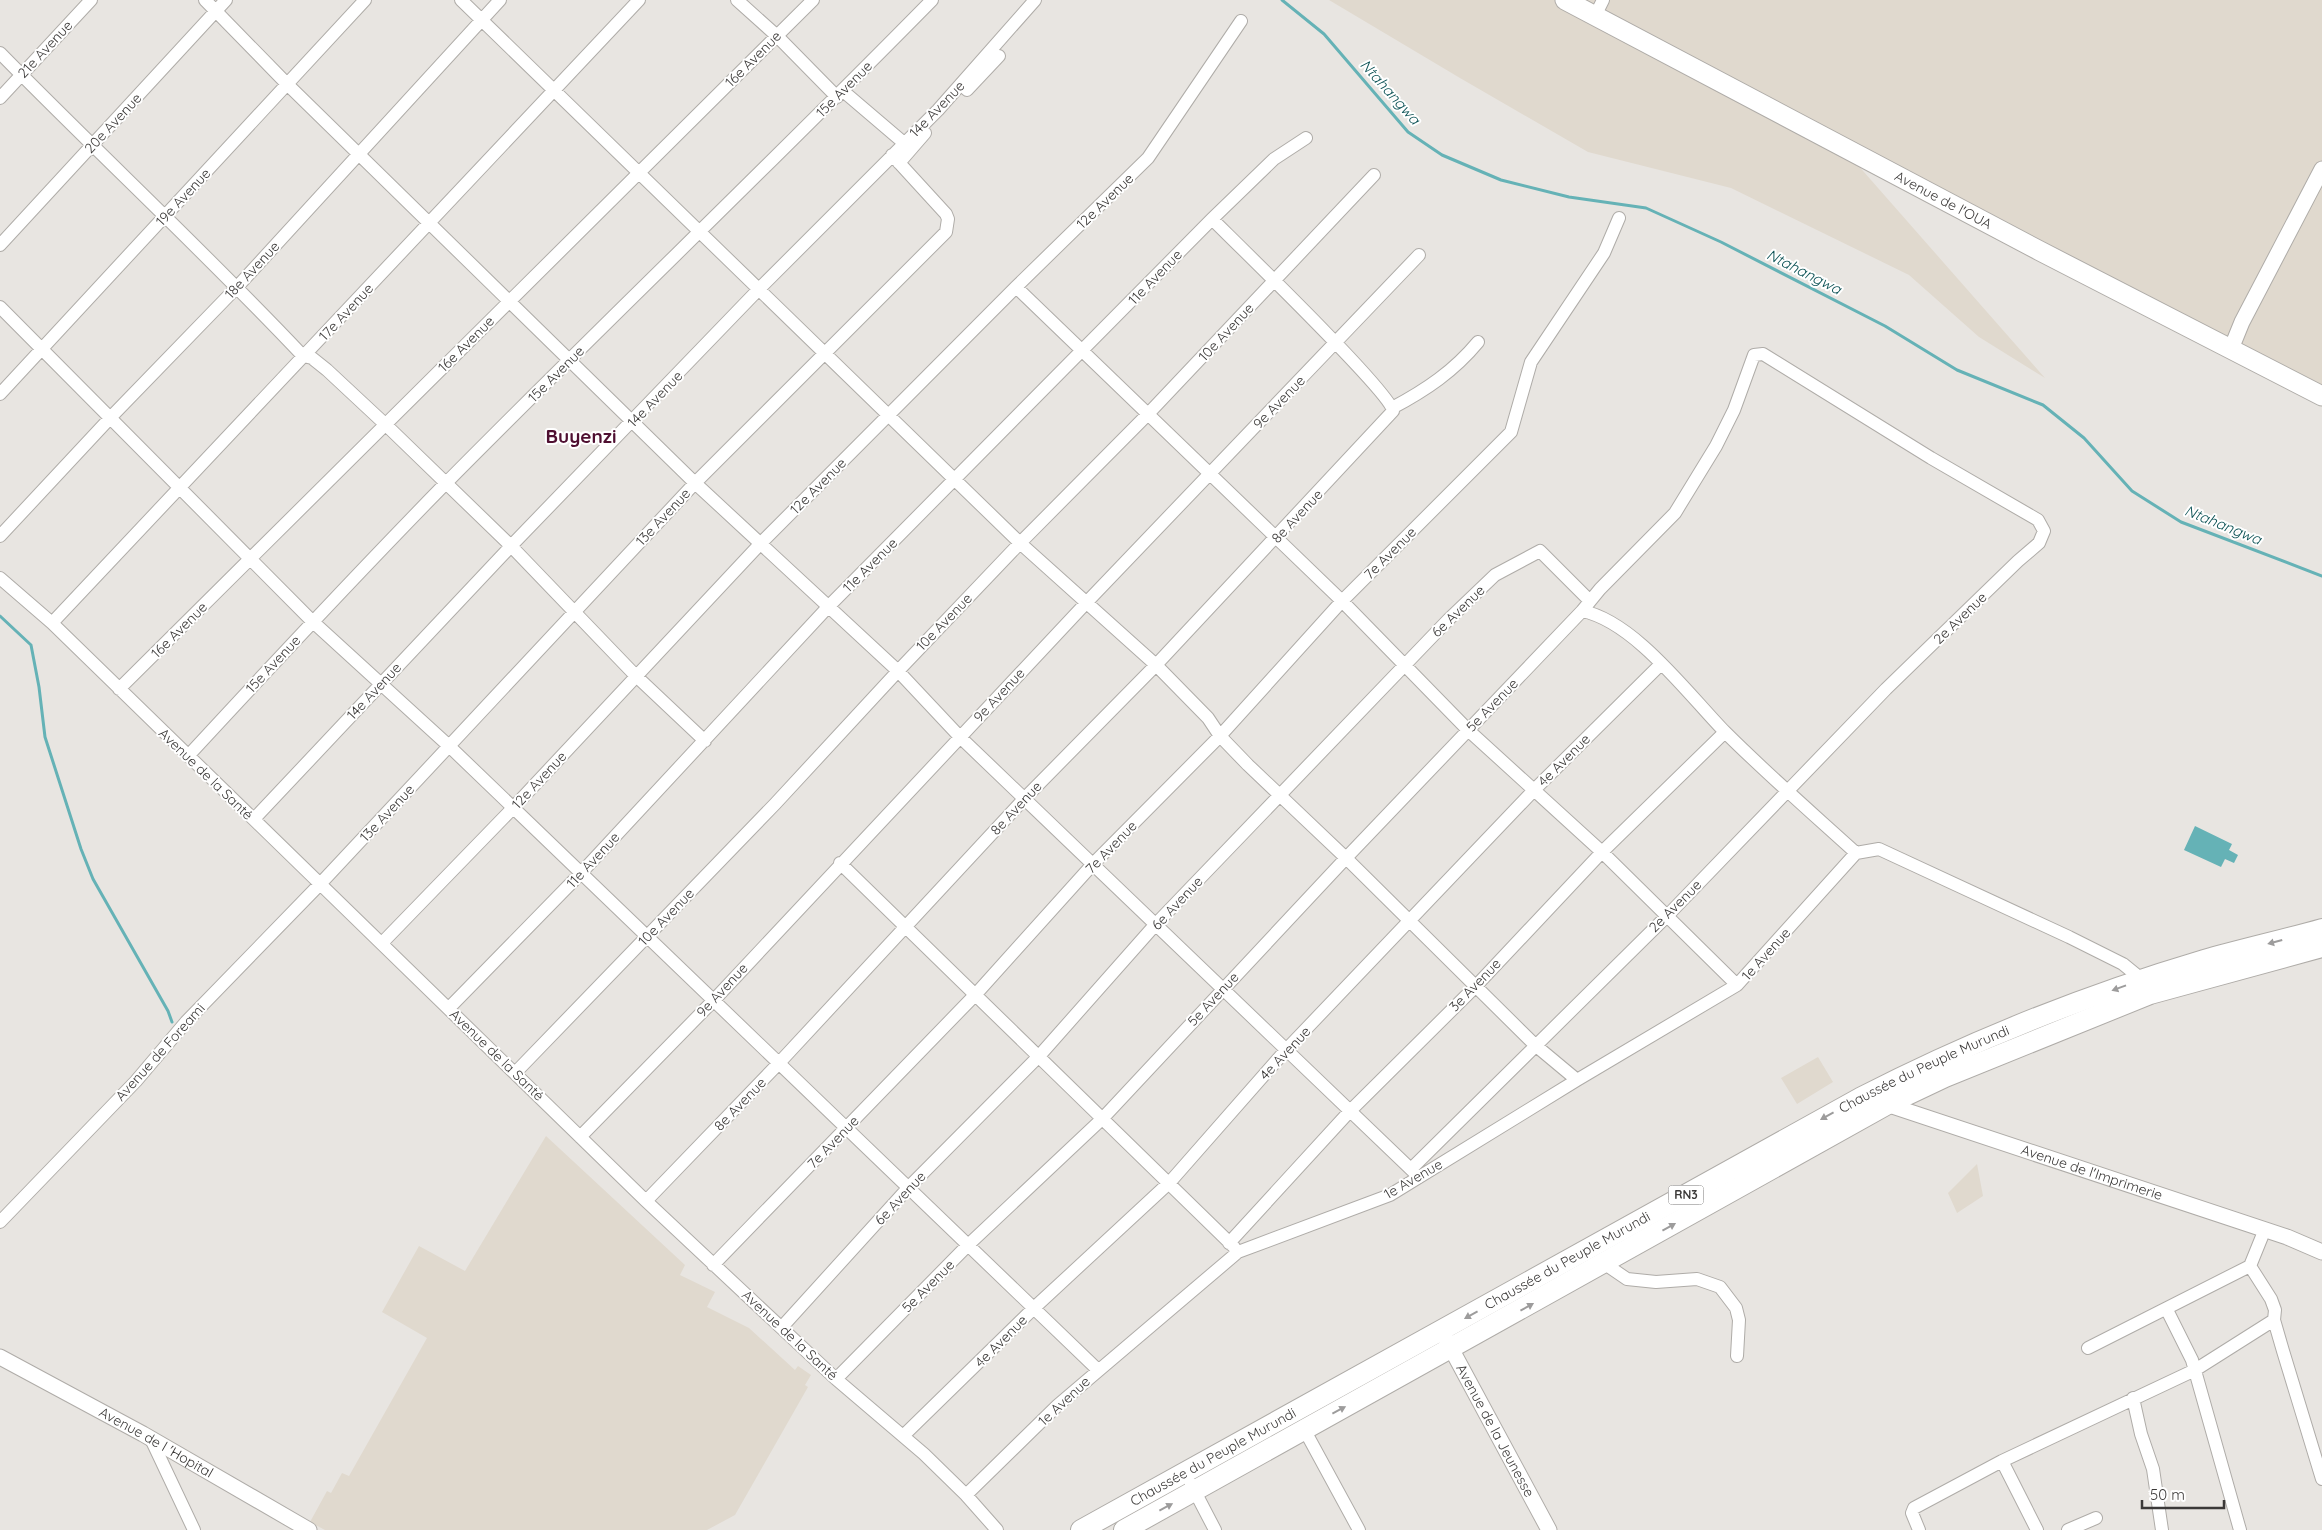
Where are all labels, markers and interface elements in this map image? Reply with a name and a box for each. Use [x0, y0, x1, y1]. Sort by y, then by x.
street label: 21e Avenue [14, 16, 76, 82]
street label: 16e Avenue [721, 27, 785, 91]
water label: Ntahangwa [1356, 55, 1425, 129]
street label: 15e Avenue [812, 57, 876, 121]
street label: 14e Avenue [906, 77, 969, 141]
street label: 20e Avenue [81, 89, 145, 157]
street label: 19e Avenue [152, 164, 214, 230]
street label: Avenue de l'OUA [1892, 167, 1995, 233]
street label: 12e Avenue [1073, 169, 1137, 233]
street label: 18e Avenue [221, 237, 283, 303]
water label: Ntahangwa [1764, 245, 1846, 299]
street label: 11e Avenue [1124, 246, 1186, 308]
street label: 17e Avenue [315, 279, 377, 344]
street label: 10e Avenue [1194, 299, 1258, 365]
street label: 16e Avenue [434, 312, 498, 376]
street label: 15e Avenue [524, 342, 588, 406]
street label: 14e Avenue [624, 367, 687, 431]
street label: 9e Avenue [1249, 371, 1309, 433]
district label: Buyenzi [546, 424, 616, 448]
street label: 12e Avenue [786, 454, 850, 518]
street label: 13e Avenue [632, 484, 694, 550]
street label: 8e Avenue [1268, 485, 1327, 547]
water label: Ntahangwa [2182, 501, 2265, 549]
street label: 7e Avenue [1360, 523, 1420, 583]
street label: 11e Avenue [839, 534, 901, 596]
street label: 6e Avenue [1428, 581, 1488, 641]
street label: 2e Avenue [1930, 588, 1991, 648]
street label: 10e Avenue [912, 589, 976, 655]
street label: 16e Avenue [147, 598, 211, 662]
street label: 15e Avenue [242, 631, 304, 697]
street label: 14e Avenue [343, 658, 405, 723]
street label: 9e Avenue [969, 664, 1029, 726]
street label: 5e Avenue [1462, 675, 1522, 735]
street label: Avenue de la Santé [155, 724, 257, 824]
street label: 4e Avenue [1534, 730, 1594, 790]
street label: 12e Avenue [508, 747, 570, 813]
street label: 8e Avenue [987, 777, 1046, 839]
street label: 13e Avenue [356, 780, 418, 846]
street label: 7e Avenue [1081, 817, 1141, 877]
street label: 11e Avenue [563, 828, 623, 892]
street label: 6e Avenue [1148, 872, 1207, 934]
street label: 2e Avenue [1645, 876, 1705, 936]
street label: 10e Avenue [634, 884, 698, 950]
street label: 1e Avenue [1738, 924, 1794, 984]
one-way arrow [2267, 938, 2282, 946]
street label: 3e Avenue [1445, 955, 1505, 1015]
street label: 9e Avenue [692, 959, 752, 1021]
street label: 5e Avenue [1183, 968, 1243, 1030]
one-way arrow [2112, 985, 2126, 993]
street label: Avenue de Foreami [111, 999, 209, 1105]
street label: Avenue de la Santé [446, 1005, 548, 1105]
street label: Chaussée du Peuple Murundi [1835, 1021, 2012, 1117]
street label: 4e Avenue [1256, 1022, 1314, 1084]
street label: 8e Avenue [710, 1074, 770, 1134]
street label: 7e Avenue [803, 1112, 863, 1172]
one-way arrow [1820, 1112, 1833, 1121]
street label: Avenue de l'Imprimerie [2019, 1140, 2165, 1204]
street label: 1e Avenue [1380, 1155, 1446, 1203]
street label: 6e Avenue [871, 1167, 930, 1229]
road number: RN3 [1668, 1186, 1704, 1204]
street label: Chaussée du Peuple Murundi [1481, 1207, 1653, 1313]
one-way arrow [1662, 1223, 1676, 1232]
street label: 5e Avenue [898, 1256, 958, 1316]
street label: Avenue de la Santé [738, 1286, 842, 1384]
one-way arrow [1520, 1303, 1535, 1311]
one-way arrow [1464, 1310, 1477, 1319]
street label: 4e Avenue [971, 1311, 1031, 1371]
street label: Avenue de la Jeunesse [1452, 1361, 1539, 1500]
street label: 1e Avenue [1034, 1372, 1094, 1430]
street label: Avenue de l 'Hopital [96, 1403, 217, 1482]
street label: Chaussée du Peuple Murundi [1127, 1404, 1299, 1510]
one-way arrow [1332, 1406, 1346, 1415]
scale bar [2142, 1478, 2224, 1510]
text: 50 m [2150, 1485, 2185, 1504]
one-way arrow [1159, 1503, 1174, 1511]

